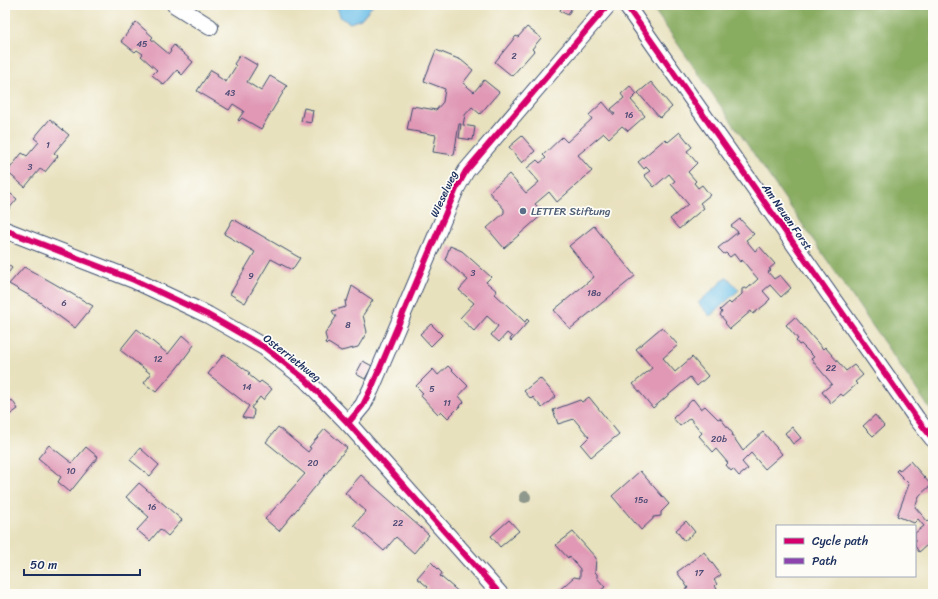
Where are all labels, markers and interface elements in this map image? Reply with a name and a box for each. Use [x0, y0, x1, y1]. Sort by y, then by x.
house number: 45 [136, 36, 148, 52]
house number: 2 [511, 48, 517, 64]
house number: 43 [225, 85, 235, 101]
house number: 16 [625, 107, 633, 123]
house number: 1 [46, 137, 50, 153]
house number: 3 [28, 159, 33, 175]
street label: Wieselweg [425, 167, 463, 220]
street label: Am Neuen Forst [756, 179, 817, 254]
place label: LETTER Stiftung [531, 202, 611, 221]
marker: LETTER Stiftung [518, 206, 528, 216]
house number: 3 [471, 265, 476, 281]
house number: 9 [248, 268, 254, 284]
house number: 18a [587, 285, 601, 301]
house number: 6 [61, 295, 67, 311]
house number: 8 [345, 317, 351, 333]
street label: Osterriethweg [259, 329, 326, 387]
house number: 12 [153, 351, 163, 367]
house number: 22 [826, 360, 836, 376]
house number: 14 [242, 379, 252, 395]
house number: 5 [429, 381, 435, 397]
house number: 11 [443, 395, 451, 411]
house number: 20b [711, 431, 727, 447]
house number: 20 [308, 455, 319, 471]
house number: 10 [66, 463, 76, 479]
house number: 15a [634, 492, 648, 508]
house number: 16 [148, 499, 156, 515]
house number: 22 [393, 515, 403, 531]
legend [776, 525, 916, 577]
text: Cycle path [812, 530, 868, 552]
text: Path [812, 550, 837, 572]
scale bar [24, 551, 140, 577]
text: 50 m [30, 554, 57, 576]
house number: 17 [694, 565, 704, 581]

